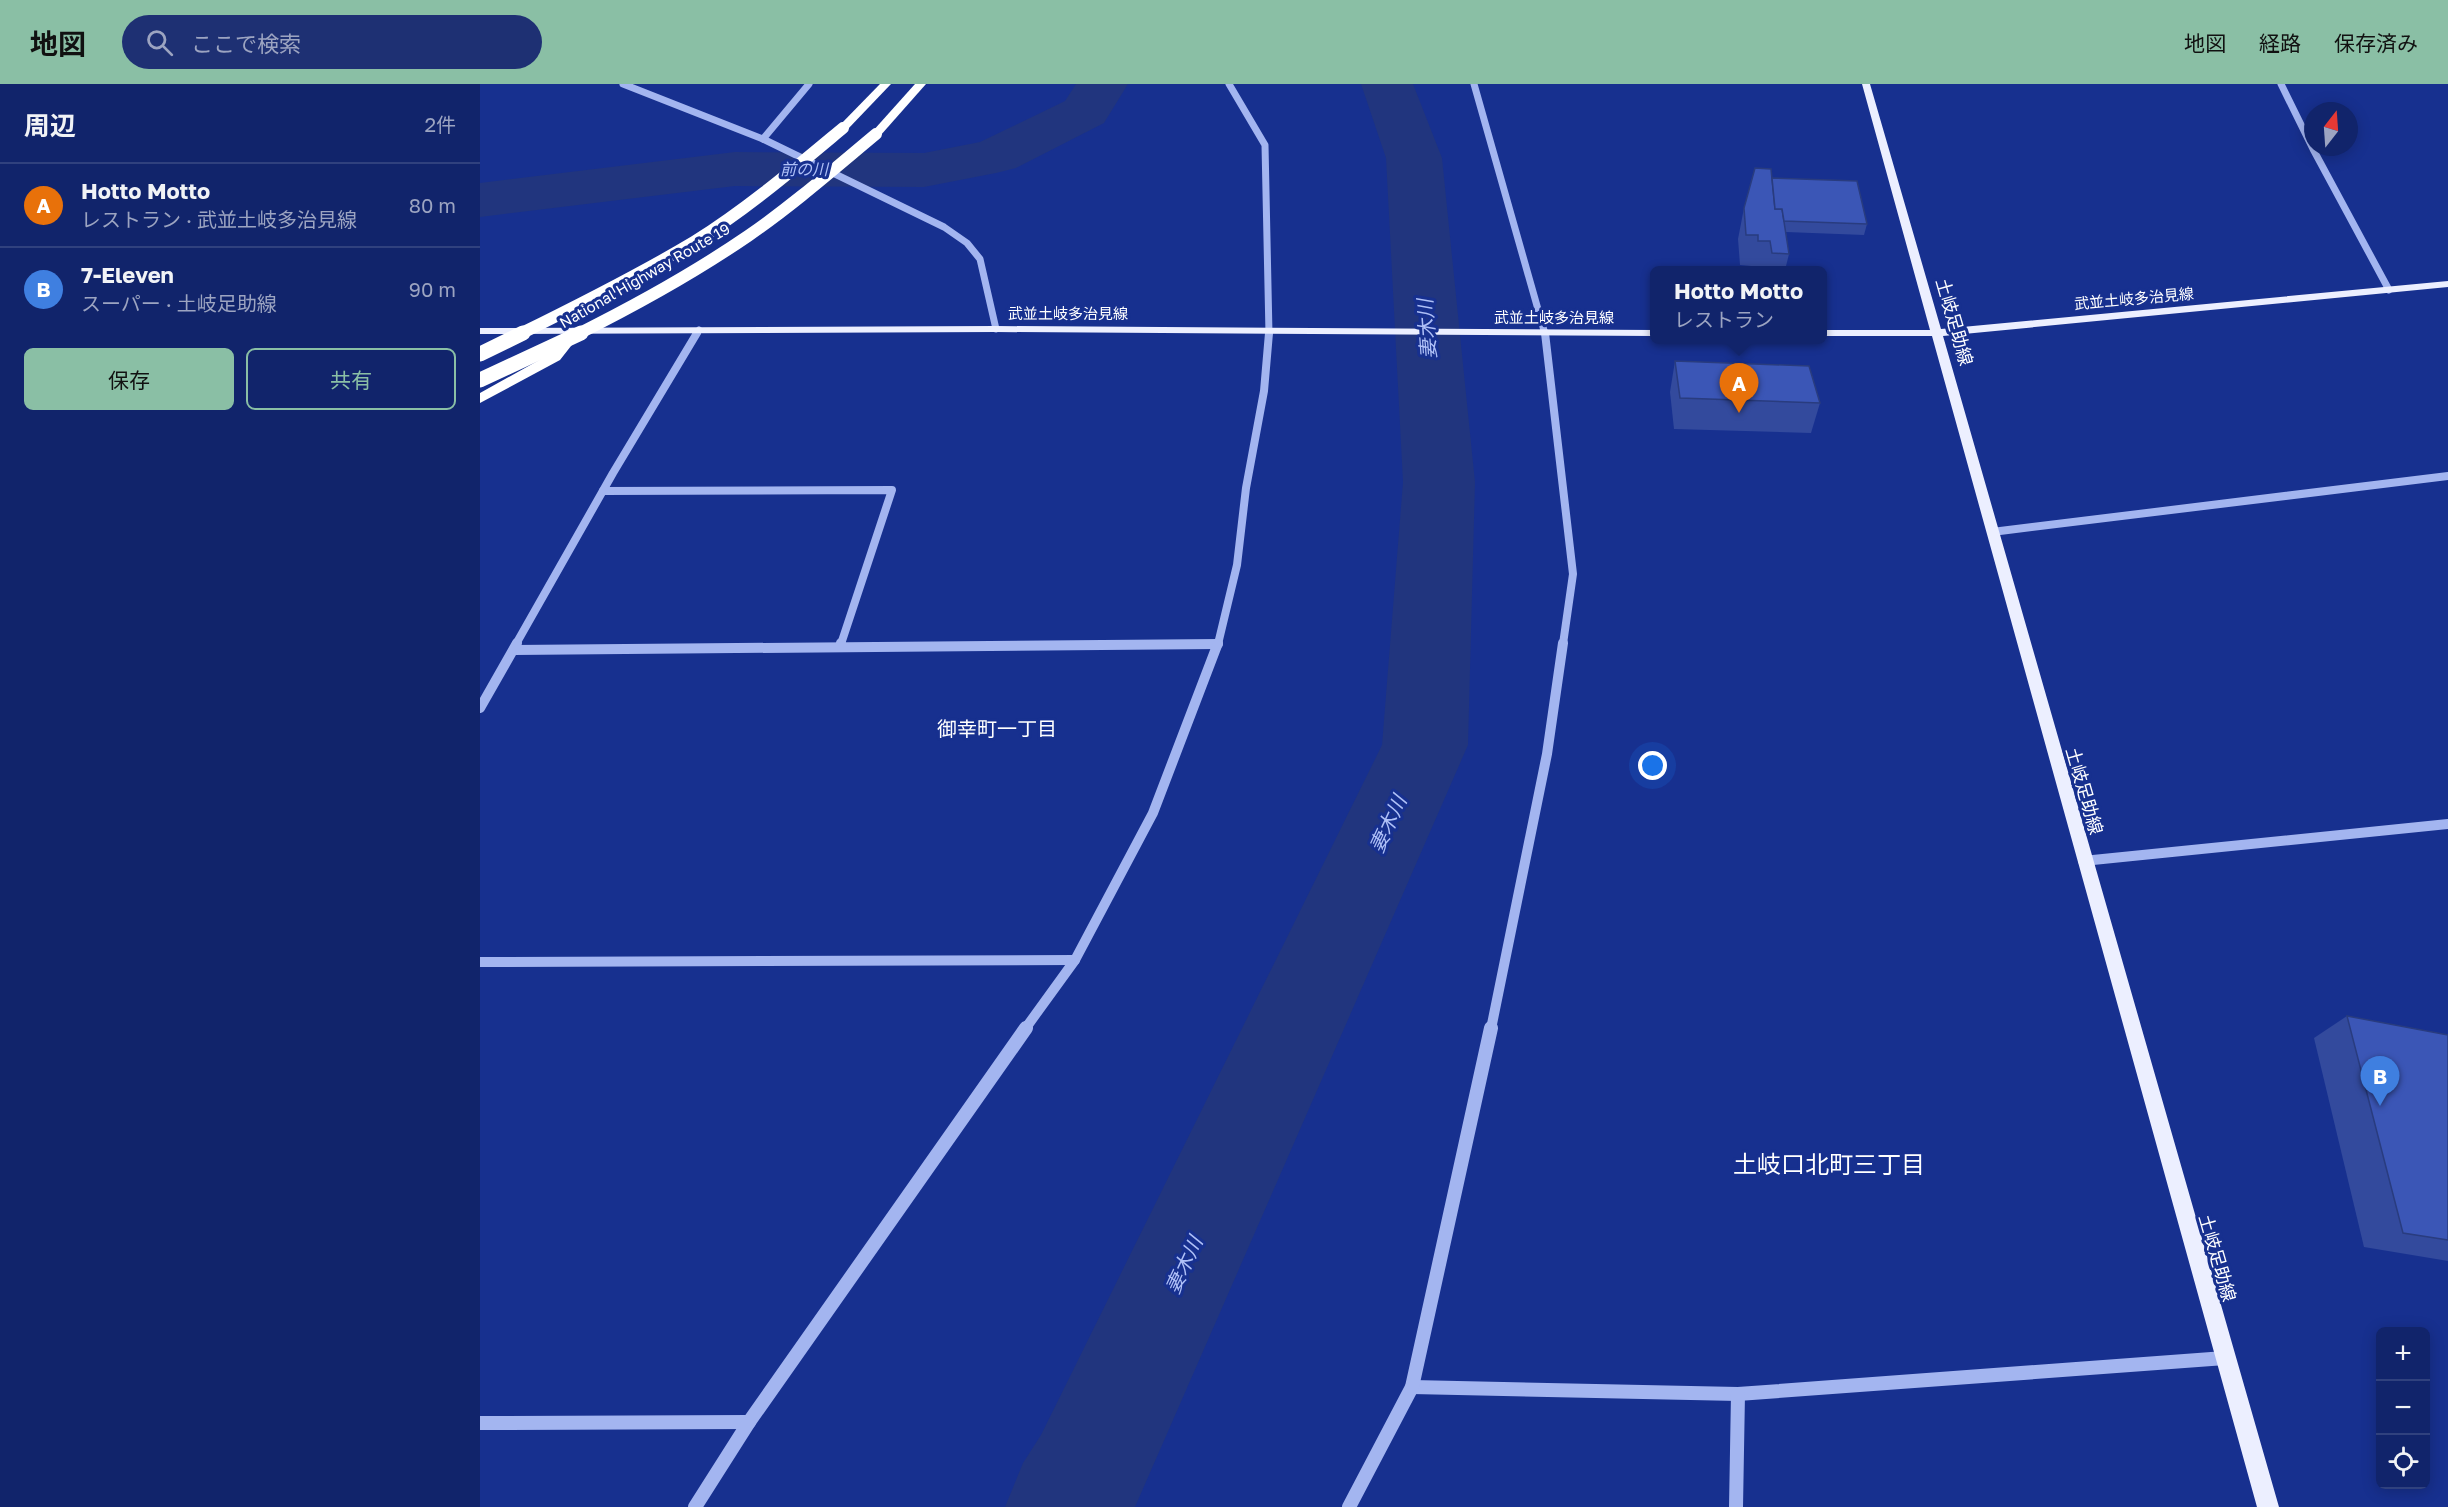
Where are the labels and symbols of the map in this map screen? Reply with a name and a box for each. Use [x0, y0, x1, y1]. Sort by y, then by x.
north arrow [2304, 102, 2358, 156]
water label: 前の川 [780, 159, 830, 179]
street label: National Highway Route 19 [556, 219, 733, 331]
street label: 土岐足助線 [1932, 275, 1978, 368]
street label: 武並土岐多治見線 [2073, 284, 2194, 312]
water label: 妻木川 [1412, 296, 1440, 360]
street label: 武並土岐多治見線 [1008, 304, 1128, 322]
street label: 武並土岐多治見線 [1494, 308, 1614, 326]
pin: A [1720, 364, 1758, 413]
district label: 御幸町一丁目 [937, 716, 1057, 740]
street label: 土岐足助線 [2062, 744, 2108, 837]
your location [1638, 751, 1667, 780]
water label: 妻木川 [1364, 790, 1411, 856]
pin: B [2360, 1056, 2400, 1106]
district label: 土岐口北町三丁目 [1733, 1149, 1925, 1178]
street label: 土岐足助線 [2195, 1211, 2241, 1304]
water label: 妻木川 [1160, 1231, 1207, 1297]

